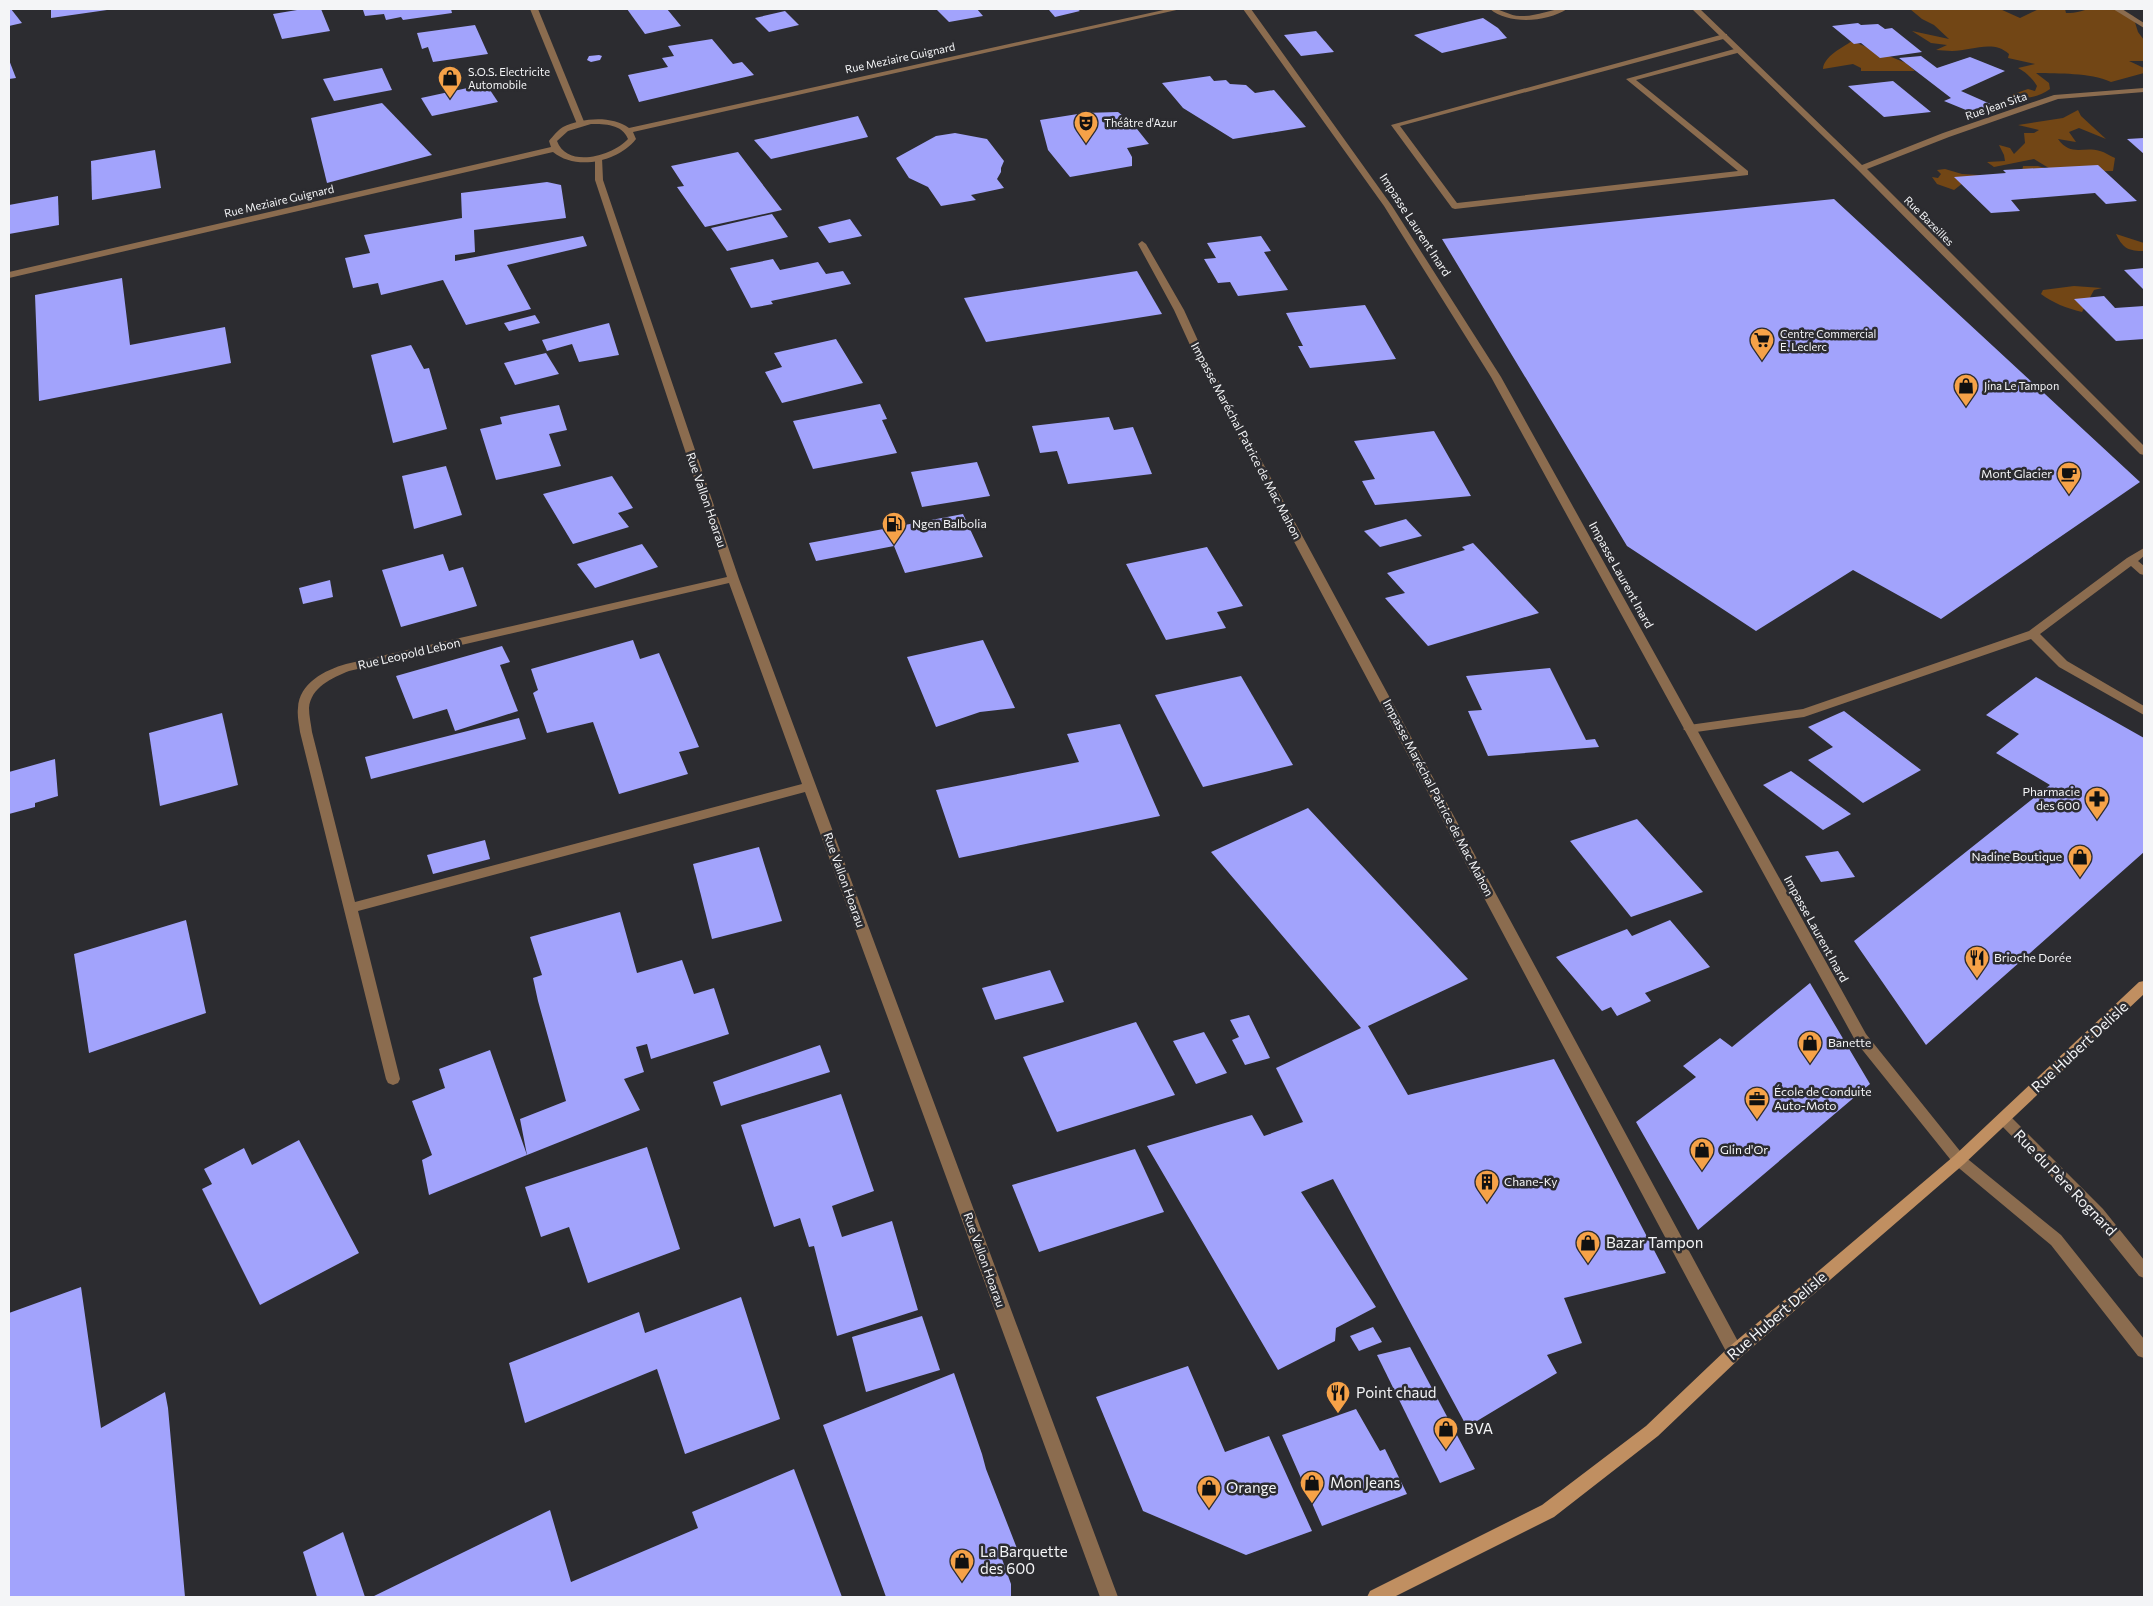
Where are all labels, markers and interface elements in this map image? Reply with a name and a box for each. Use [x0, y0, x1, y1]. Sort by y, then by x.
street label: Rue Meziaire Guignard [844, 39, 956, 76]
shop icon: S.O.S. Electricite Automobile [437, 65, 463, 99]
place label: S.O.S. Electricite Automobile [468, 65, 550, 91]
street label: Rue Jean Sita [1963, 89, 2029, 123]
theatre icon: Théâtre d'Azur [1073, 110, 1099, 144]
place label: Théâtre d'Azur [1104, 116, 1178, 129]
street label: Impasse Laurent Inard [1377, 170, 1454, 278]
street label: Rue Meziaire Guignard [223, 182, 335, 219]
street label: Rue Bazeilles [1902, 193, 1957, 248]
supermarket icon: Centre Commercial E. Leclerc [1749, 327, 1775, 361]
place label: Centre Commercial E. Leclerc [1780, 327, 1876, 353]
street label: Impasse Maréchal Patrice de Mac Mahon [1189, 340, 1305, 541]
shop icon: Jina Le Tampon [1953, 373, 1979, 407]
place label: Jina Le Tampon [1984, 379, 2059, 393]
street label: Rue Vallon Hoarau [684, 450, 730, 549]
cafe icon: Mont Glacier [2056, 461, 2082, 495]
place label: Mont Glacier [1981, 466, 2052, 480]
fuel station icon: Ngen Balbolia [881, 511, 907, 545]
place label: Ngen Balbolia [912, 516, 987, 530]
street label: Impasse Laurent Inard [1587, 519, 1657, 630]
street label: Rue Leopold Lebon [356, 634, 461, 672]
street label: Impasse Maréchal Patrice de Mac Mahon [1381, 697, 1497, 898]
place label: Pharmacie des 600 [2022, 784, 2080, 812]
pharmacy icon: Pharmacie des 600 [2084, 786, 2110, 820]
street label: Rue Vallon Hoarau [821, 830, 869, 929]
shop icon: Nadine Boutique [2067, 844, 2093, 878]
place label: Nadine Boutique [1971, 849, 2062, 863]
street label: Impasse Laurent Inard [1782, 873, 1852, 984]
restaurant icon: Brioche Dorée [1964, 945, 1990, 979]
place label: Brioche Dorée [1994, 950, 2072, 964]
street label: Rue Hubert Delisle [2027, 997, 2131, 1096]
shop icon: Banette [1797, 1030, 1823, 1064]
place label: Banette [1828, 1035, 1871, 1049]
place label: École de Conduite Auto-Moto [1774, 1084, 1872, 1112]
office icon: École de Conduite Auto-Moto [1744, 1086, 1770, 1120]
street label: Rue du Père Rognard [2011, 1126, 2121, 1239]
shop icon: Glin d'Or [1689, 1137, 1715, 1171]
place label: Glin d'Or [1720, 1142, 1768, 1156]
building icon: Chane-Ky [1474, 1169, 1500, 1203]
place label: Chane-Ky [1504, 1174, 1558, 1188]
street label: Rue Vallon Hoarau [961, 1210, 1009, 1309]
shop icon: Bazar Tampon [1575, 1230, 1601, 1264]
place label: Bazar Tampon [1606, 1233, 1703, 1251]
street label: Rue Hubert Delisle [1723, 1267, 1830, 1363]
restaurant icon: Point chaud [1325, 1380, 1351, 1414]
place label: Point chaud [1356, 1383, 1437, 1401]
shop icon: BVA [1433, 1416, 1459, 1450]
place label: BVA [1464, 1419, 1493, 1437]
shop icon: Mon Jeans [1299, 1470, 1325, 1504]
place label: Mon Jeans [1330, 1473, 1400, 1491]
shop icon: Orange [1196, 1475, 1222, 1509]
place label: Orange [1226, 1478, 1277, 1496]
place label: La Barquette des 600 [980, 1542, 1068, 1577]
shop icon: La Barquette des 600 [949, 1548, 975, 1582]

